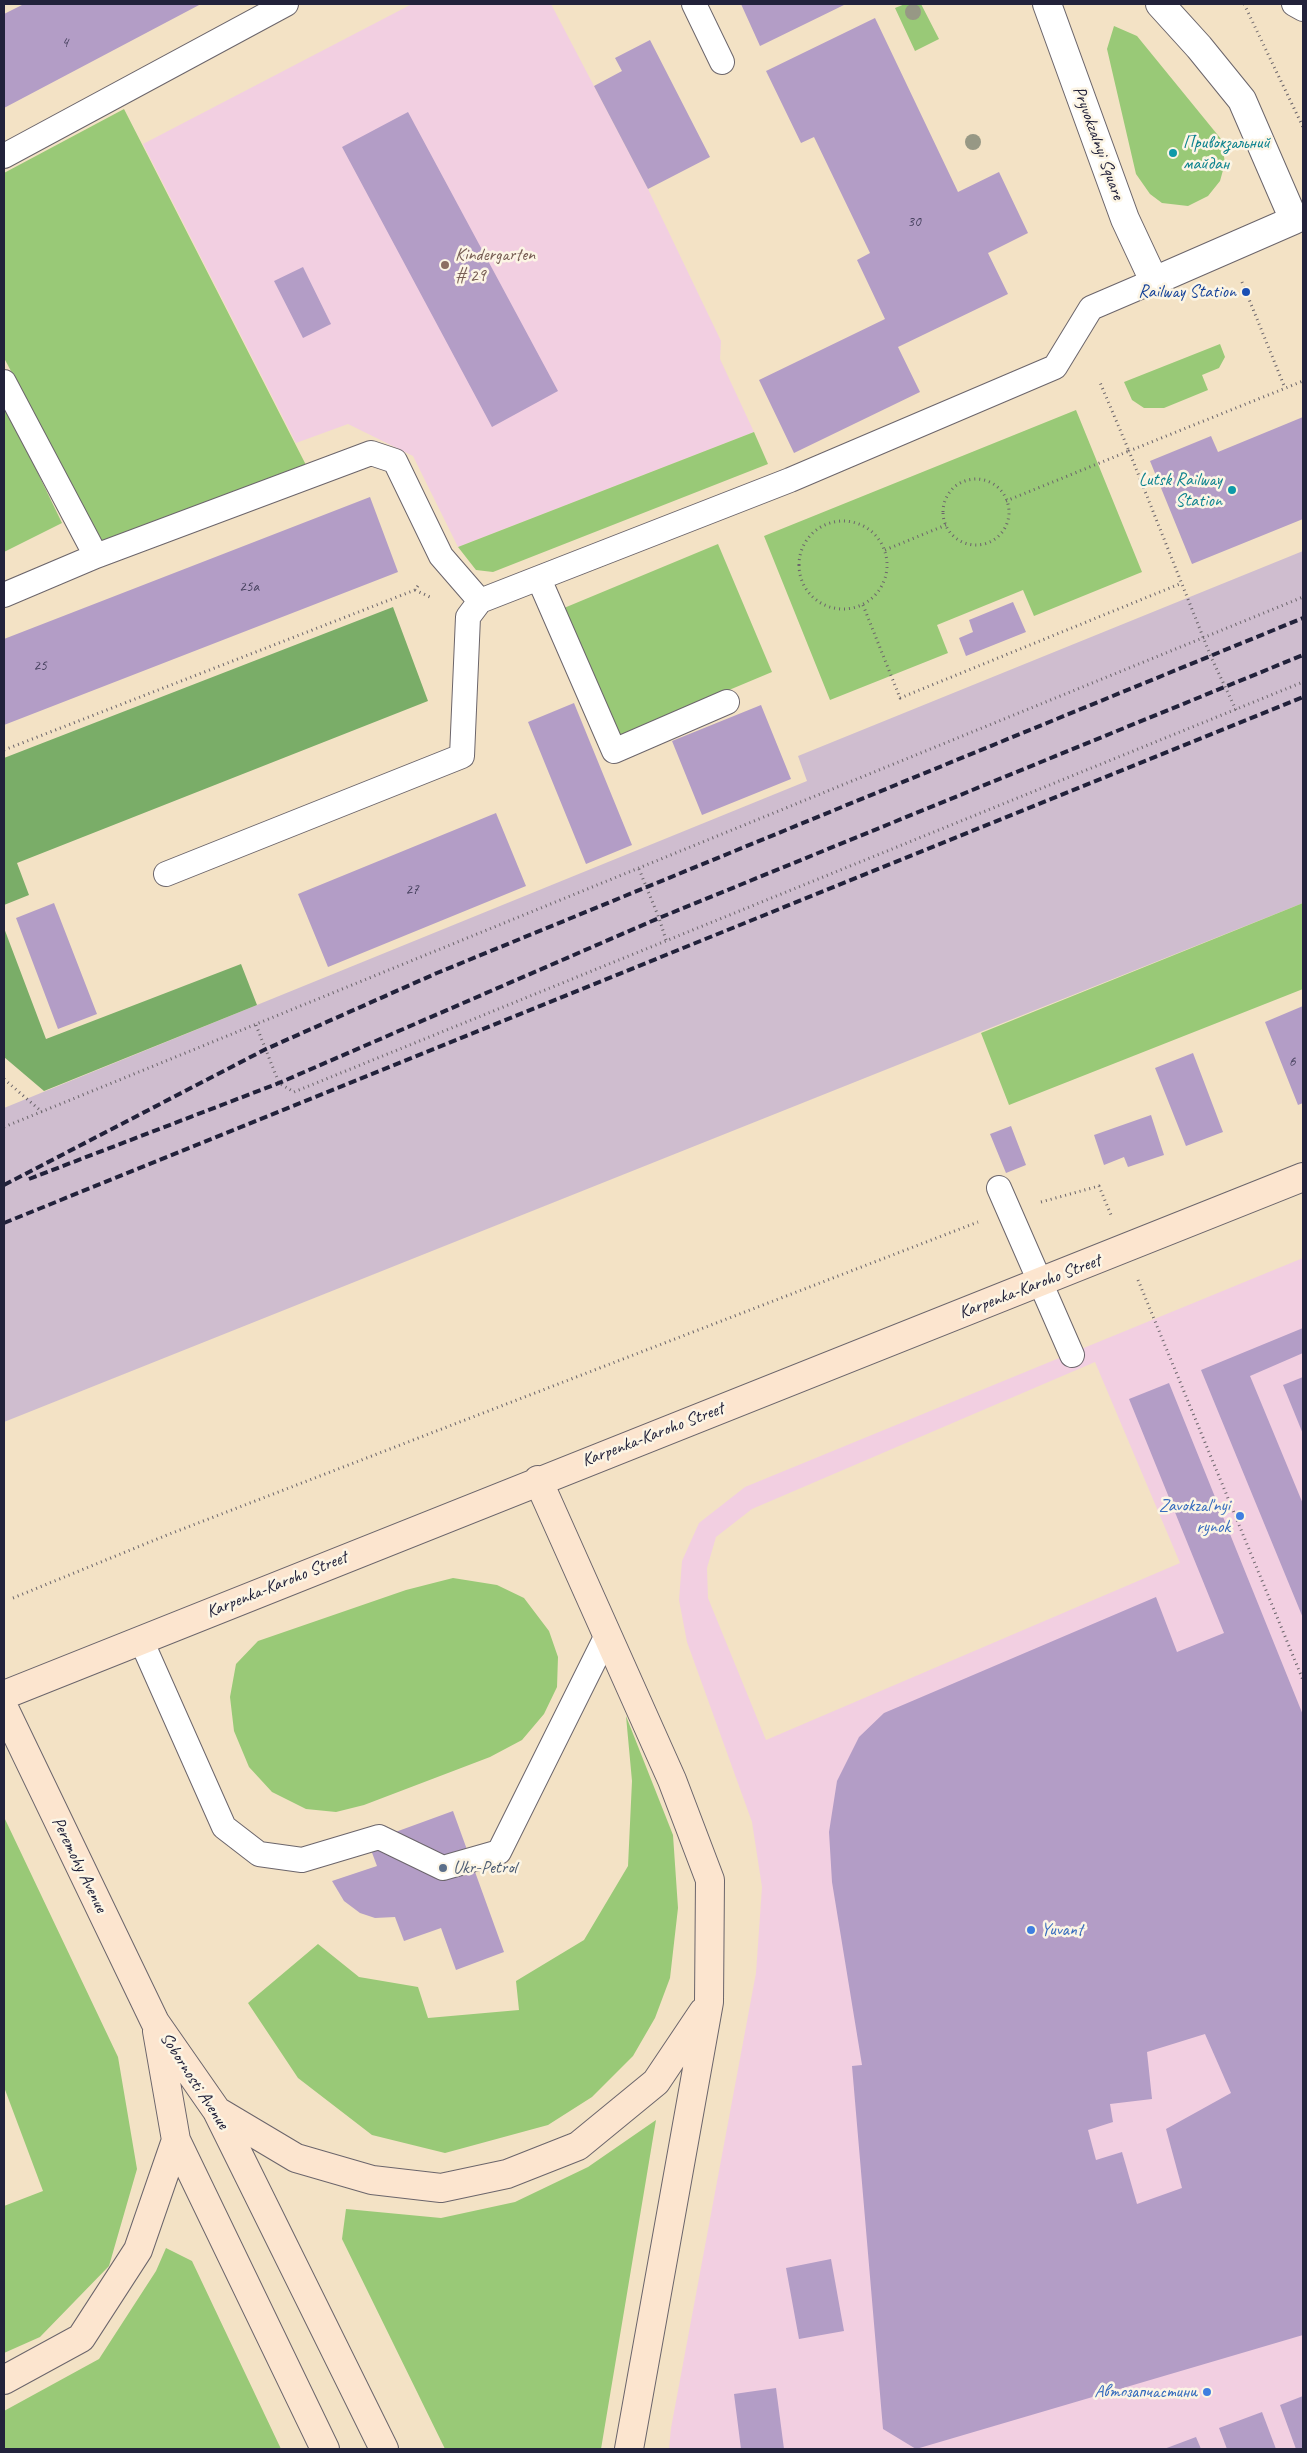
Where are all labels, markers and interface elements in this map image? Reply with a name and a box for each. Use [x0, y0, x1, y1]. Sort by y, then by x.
house number: 4 [62, 34, 68, 52]
street label: Pryvokzalnyi Square [1068, 83, 1128, 203]
place label: Привокзальний майдан [1183, 132, 1270, 174]
marker: Привокзальний майдан [1167, 147, 1179, 159]
house number: 30 [907, 213, 921, 231]
place label: Kindergarten # 29 [455, 244, 535, 286]
marker: Kindergarten # 29 [439, 259, 451, 271]
place label: Railway Station [1138, 281, 1236, 303]
marker: Railway Station [1240, 286, 1252, 298]
place label: Lutsk Railway Station [1139, 469, 1222, 512]
marker: Lutsk Railway Station [1226, 484, 1238, 496]
house number: 25а [239, 578, 259, 596]
house number: 25 [33, 657, 47, 675]
house number: 27 [405, 881, 419, 899]
house number: 6 [1289, 1053, 1295, 1071]
street label: Karpenka-Karoho Street [956, 1250, 1104, 1324]
street label: Karpenka-Karoho Street [579, 1398, 727, 1472]
place label: Zavokzal'nyi rynok [1159, 1495, 1230, 1538]
marker: Zavokzal'nyi rynok [1234, 1510, 1246, 1522]
street label: Karpenka-Karoho Street [203, 1547, 351, 1623]
street label: Peremohy Avenue [47, 1814, 111, 1916]
place label: Ukr-Petrol [453, 1857, 517, 1879]
marker: Ukr-Petrol [437, 1862, 449, 1874]
place label: Yuvant [1041, 1919, 1083, 1941]
marker: Yuvant [1025, 1924, 1037, 1936]
street label: Sobornosti Avenue [155, 2028, 233, 2134]
place label: Автозапчастини [1094, 2381, 1197, 2403]
marker: Автозапчастини [1201, 2386, 1213, 2398]

